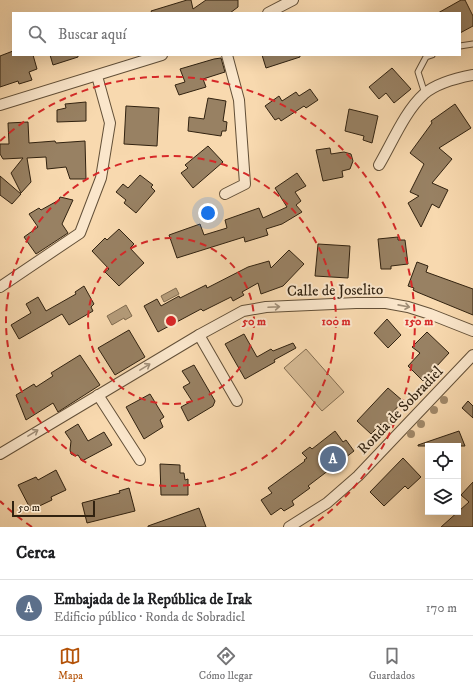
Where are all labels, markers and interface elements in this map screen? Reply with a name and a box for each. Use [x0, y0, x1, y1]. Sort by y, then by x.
search box [12, 12, 461, 56]
icon: search [26, 23, 48, 45]
text: Buscar aquí [58, 25, 126, 44]
your location [198, 203, 218, 223]
street label: Calle de Joselito [287, 280, 383, 301]
one-way arrow [397, 302, 410, 310]
one-way arrow [267, 303, 280, 310]
centre of rings [164, 314, 178, 328]
text: 50 m [241, 314, 266, 329]
text: 100 m [322, 314, 350, 329]
text: 150 m [405, 314, 433, 329]
one-way arrow [139, 362, 151, 370]
street label: Ronda de Sobradiel [354, 362, 448, 458]
one-way arrow [27, 429, 39, 437]
map controls [425, 443, 461, 515]
button: locate [425, 443, 461, 479]
pin: A [320, 444, 346, 474]
button: layers [425, 479, 461, 515]
scale bar [12, 499, 95, 518]
text: 50 m [18, 501, 40, 515]
text: Cerca [16, 542, 55, 564]
text: Embajada de la República de Irak [54, 590, 252, 609]
text: A [25, 600, 33, 616]
text: 170 m [426, 600, 457, 616]
text: Edificio público · Ronda de Sobradiel [54, 609, 245, 625]
tab: Mapa [58, 645, 83, 683]
tab: Cómo llegar [199, 645, 253, 683]
tab: Guardados [369, 645, 415, 683]

